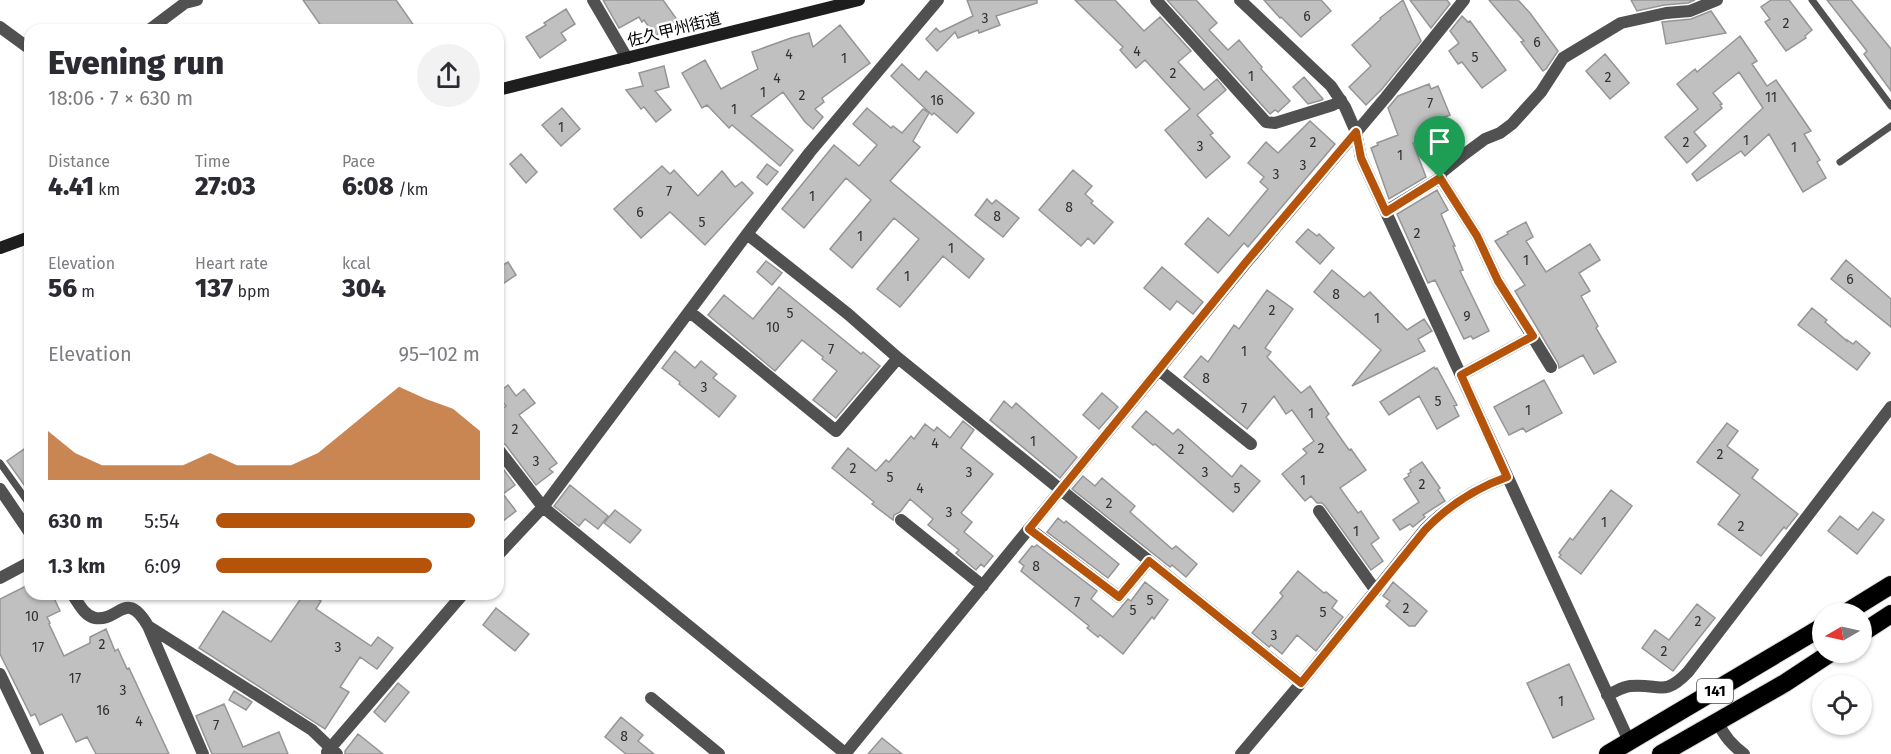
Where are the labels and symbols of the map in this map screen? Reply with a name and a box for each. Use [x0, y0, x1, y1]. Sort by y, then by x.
house number: 6 [1303, 8, 1311, 25]
street label: 佐久甲州街道 [625, 9, 723, 50]
house number: 3 [982, 10, 989, 27]
house number: 2 [1783, 15, 1790, 32]
house number: 6 [1533, 34, 1541, 51]
house number: 4 [1133, 43, 1141, 60]
house number: 4 [785, 46, 793, 63]
house number: 5 [1471, 49, 1479, 66]
house number: 1 [841, 50, 847, 67]
house number: 2 [1170, 65, 1177, 82]
house number: 1 [1248, 68, 1254, 85]
house number: 2 [1605, 69, 1612, 86]
house number: 4 [773, 70, 781, 87]
house number: 1 [760, 84, 766, 101]
house number: 2 [799, 87, 806, 104]
house number: 11 [1765, 89, 1777, 106]
house number: 16 [930, 92, 944, 109]
house number: 7 [1427, 95, 1433, 112]
house number: 1 [731, 101, 737, 118]
pin [1414, 116, 1465, 178]
house number: 1 [558, 119, 564, 136]
house number: 1 [1743, 132, 1749, 149]
house number: 2 [1310, 134, 1317, 151]
house number: 2 [1683, 134, 1690, 151]
house number: 3 [1197, 138, 1204, 155]
house number: 1 [1791, 139, 1797, 156]
house number: 1 [1397, 147, 1403, 164]
house number: 3 [1300, 157, 1307, 174]
house number: 3 [1273, 166, 1280, 183]
house number: 7 [666, 183, 672, 200]
house number: 1 [809, 188, 815, 205]
house number: 8 [1065, 199, 1073, 216]
house number: 6 [636, 204, 644, 221]
house number: 8 [993, 208, 1001, 225]
house number: 5 [698, 214, 706, 231]
house number: 2 [1414, 225, 1421, 242]
house number: 1 [857, 228, 863, 245]
house number: 1 [948, 240, 954, 257]
house number: 1 [1523, 252, 1529, 269]
house number: 1 [904, 268, 910, 285]
house number: 6 [1846, 271, 1854, 288]
house number: 8 [1332, 286, 1340, 303]
house number: 2 [1269, 302, 1276, 319]
house number: 5 [786, 305, 794, 322]
house number: 9 [1463, 308, 1471, 325]
house number: 1 [1374, 310, 1380, 327]
house number: 10 [766, 319, 780, 336]
house number: 7 [828, 341, 834, 358]
house number: 1 [1241, 343, 1247, 360]
house number: 8 [1202, 370, 1210, 387]
house number: 3 [701, 379, 708, 396]
house number: 5 [1434, 393, 1442, 410]
house number: 7 [1241, 400, 1247, 417]
house number: 1 [1525, 402, 1531, 419]
house number: 1 [1308, 405, 1314, 422]
house number: 2 [512, 421, 519, 438]
house number: 1 [1030, 433, 1036, 450]
house number: 4 [931, 435, 939, 452]
house number: 2 [1318, 440, 1325, 457]
house number: 2 [1178, 441, 1185, 458]
house number: 2 [1717, 446, 1724, 463]
house number: 3 [533, 453, 540, 470]
house number: 2 [850, 460, 857, 477]
house number: 3 [966, 464, 973, 481]
house number: 3 [1202, 464, 1209, 481]
house number: 5 [886, 469, 894, 486]
house number: 1 [1300, 472, 1306, 489]
house number: 2 [1419, 476, 1426, 493]
house number: 4 [916, 480, 924, 497]
house number: 5 [1233, 480, 1241, 497]
house number: 2 [1106, 495, 1113, 512]
house number: 3 [946, 504, 953, 521]
house number: 1 [1601, 514, 1607, 531]
house number: 2 [1738, 518, 1745, 535]
house number: 1 [1353, 523, 1359, 540]
house number: 8 [1032, 558, 1040, 575]
house number: 5 [1146, 592, 1154, 609]
house number: 7 [1074, 594, 1080, 611]
house number: 2 [1403, 600, 1410, 617]
house number: 5 [1129, 602, 1137, 619]
north arrow [1812, 603, 1872, 663]
house number: 5 [1319, 604, 1327, 621]
house number: 10 [25, 608, 39, 625]
house number: 2 [1695, 613, 1702, 630]
house number: 3 [1271, 627, 1278, 644]
house number: 2 [99, 636, 106, 653]
house number: 17 [32, 639, 44, 656]
house number: 3 [335, 639, 342, 656]
house number: 2 [1661, 643, 1668, 660]
house number: 17 [69, 670, 81, 687]
road number: 141 [1697, 679, 1733, 703]
house number: 3 [120, 682, 127, 699]
house number: 1 [1558, 693, 1564, 710]
house number: 16 [96, 702, 110, 719]
house number: 4 [135, 713, 143, 730]
house number: 7 [213, 717, 219, 734]
house number: 8 [620, 728, 628, 745]

